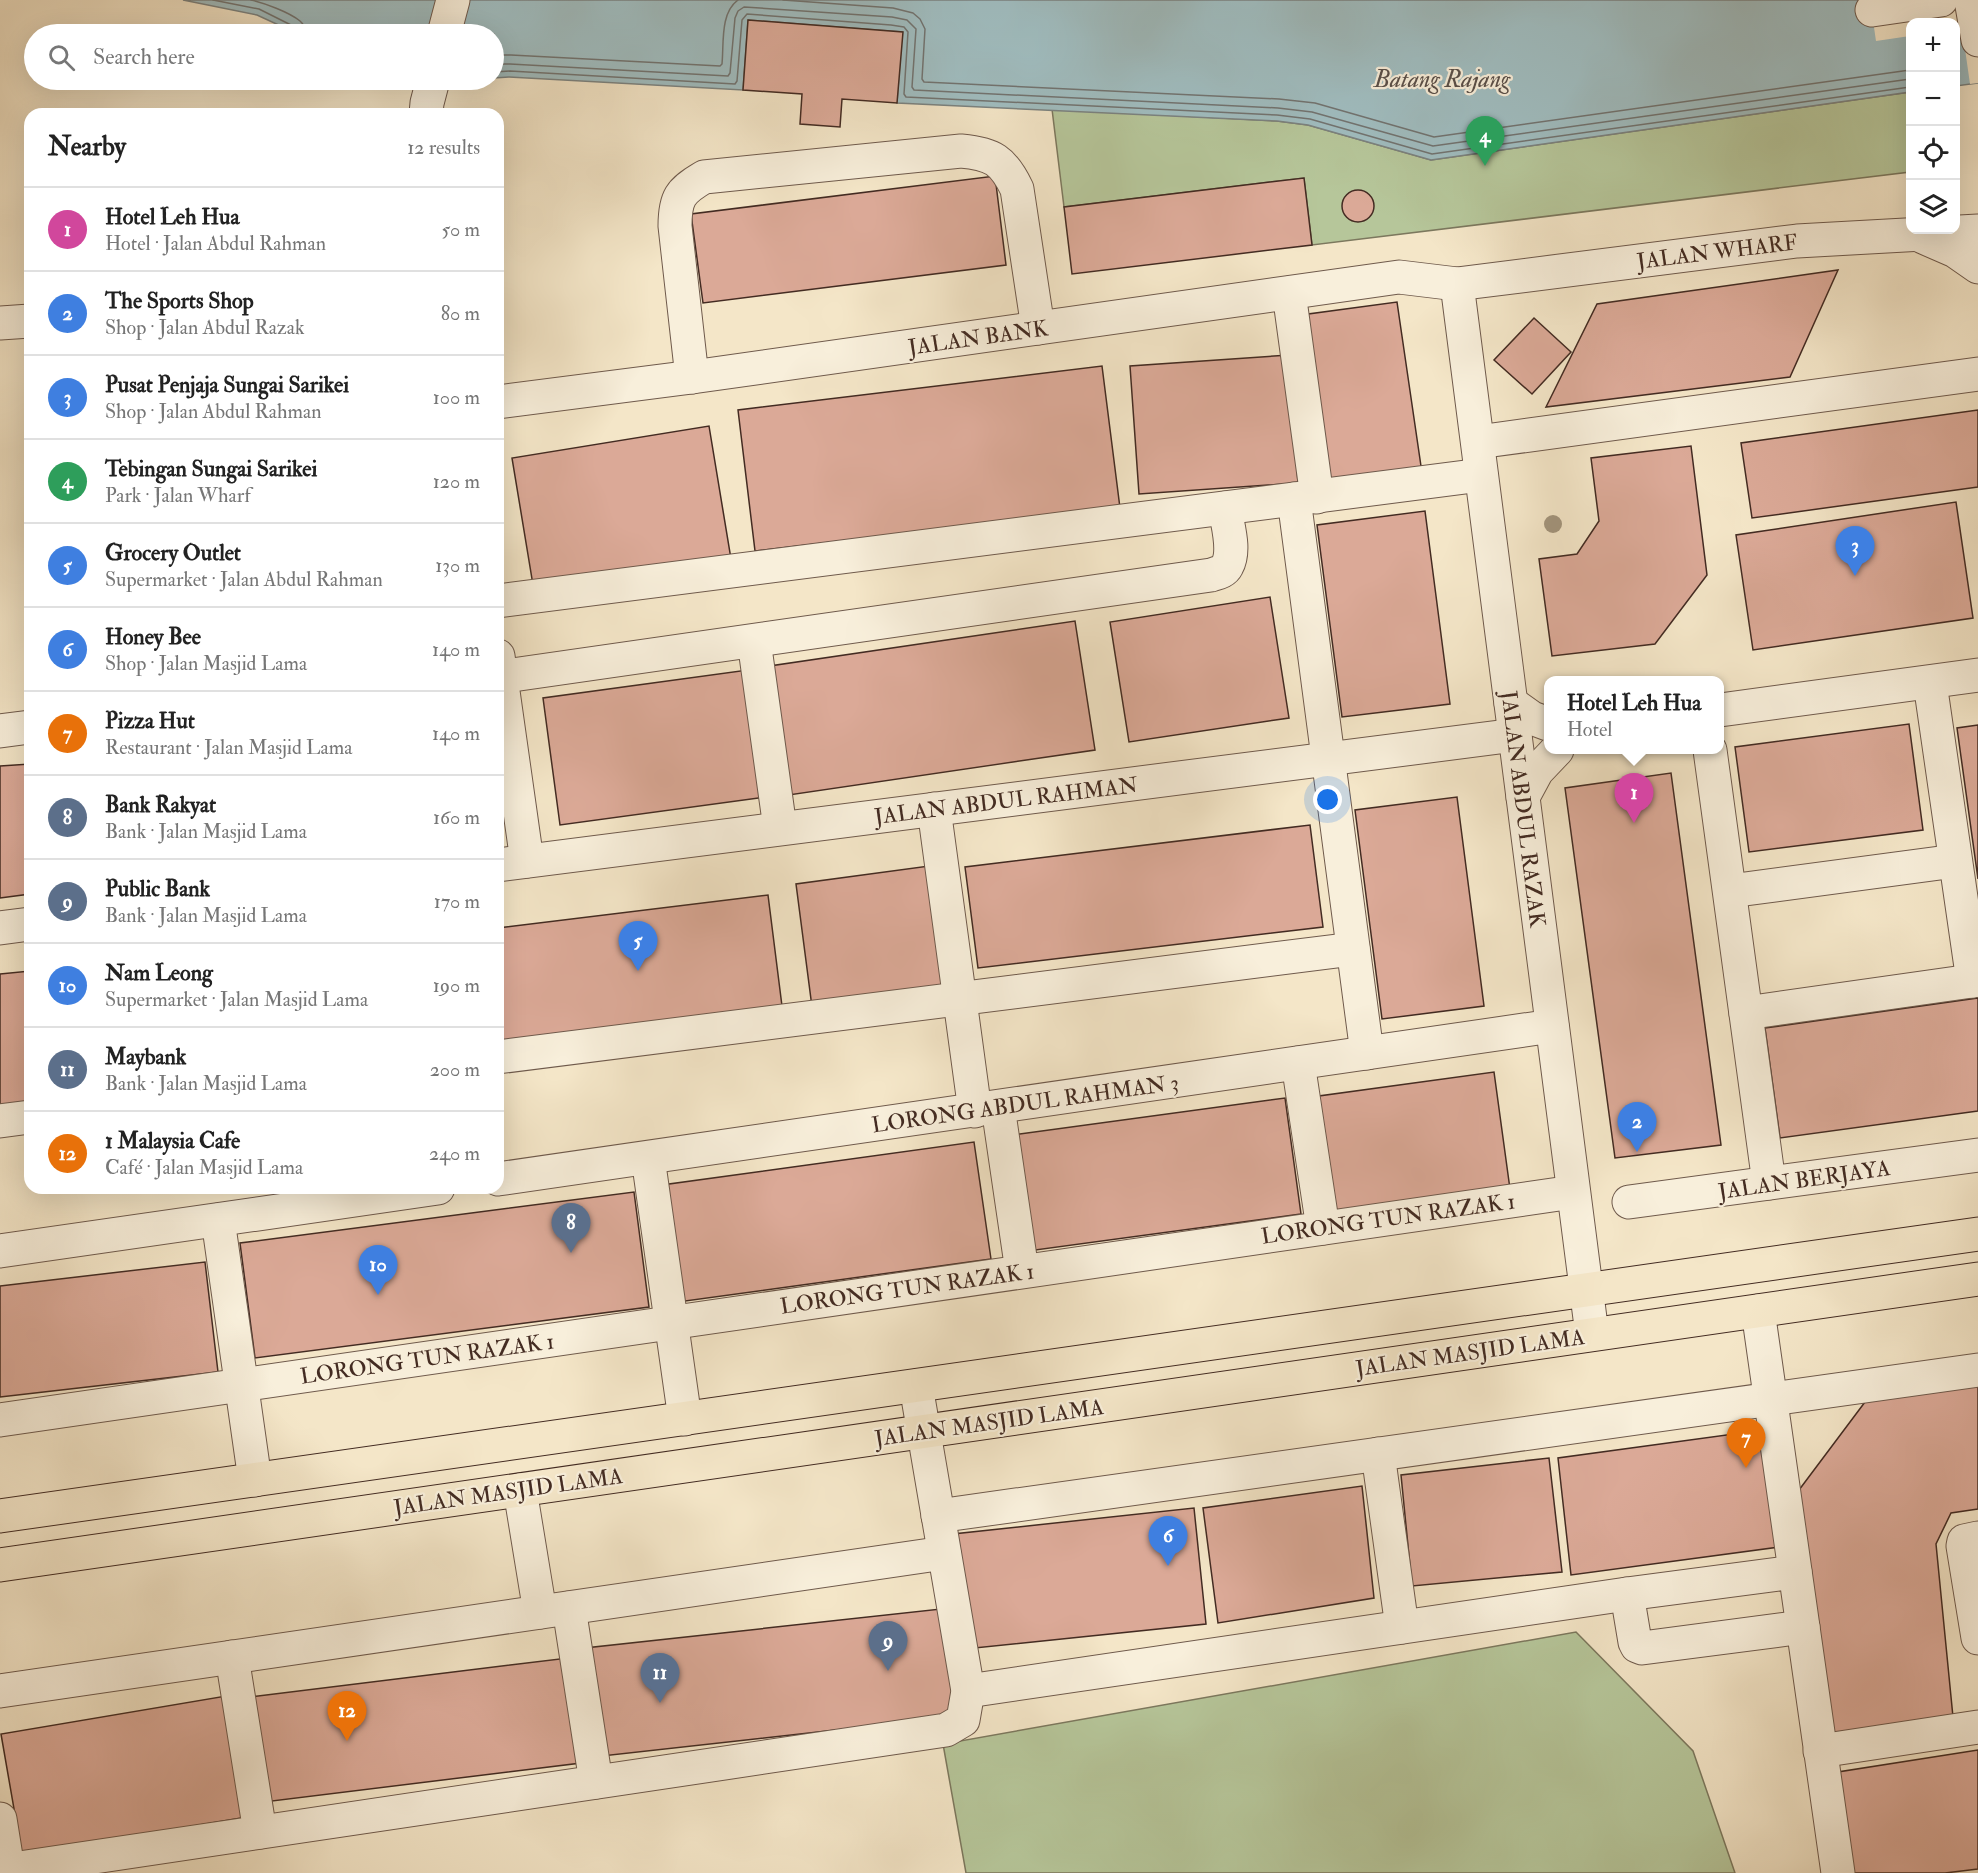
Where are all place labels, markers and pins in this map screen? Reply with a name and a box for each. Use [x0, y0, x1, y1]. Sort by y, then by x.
pin: 4 [1466, 116, 1504, 166]
pin: 3 [1836, 526, 1874, 576]
pin: 1 [1614, 774, 1654, 823]
pin: 5 [618, 922, 658, 971]
pin: 2 [1618, 1102, 1656, 1152]
pin: 8 [552, 1204, 590, 1253]
pin: 10 [358, 1246, 398, 1295]
pin: 7 [1726, 1418, 1766, 1468]
pin: 6 [1148, 1516, 1188, 1566]
pin: 9 [868, 1622, 908, 1671]
pin: 11 [640, 1654, 680, 1703]
pin: 12 [328, 1692, 366, 1741]

